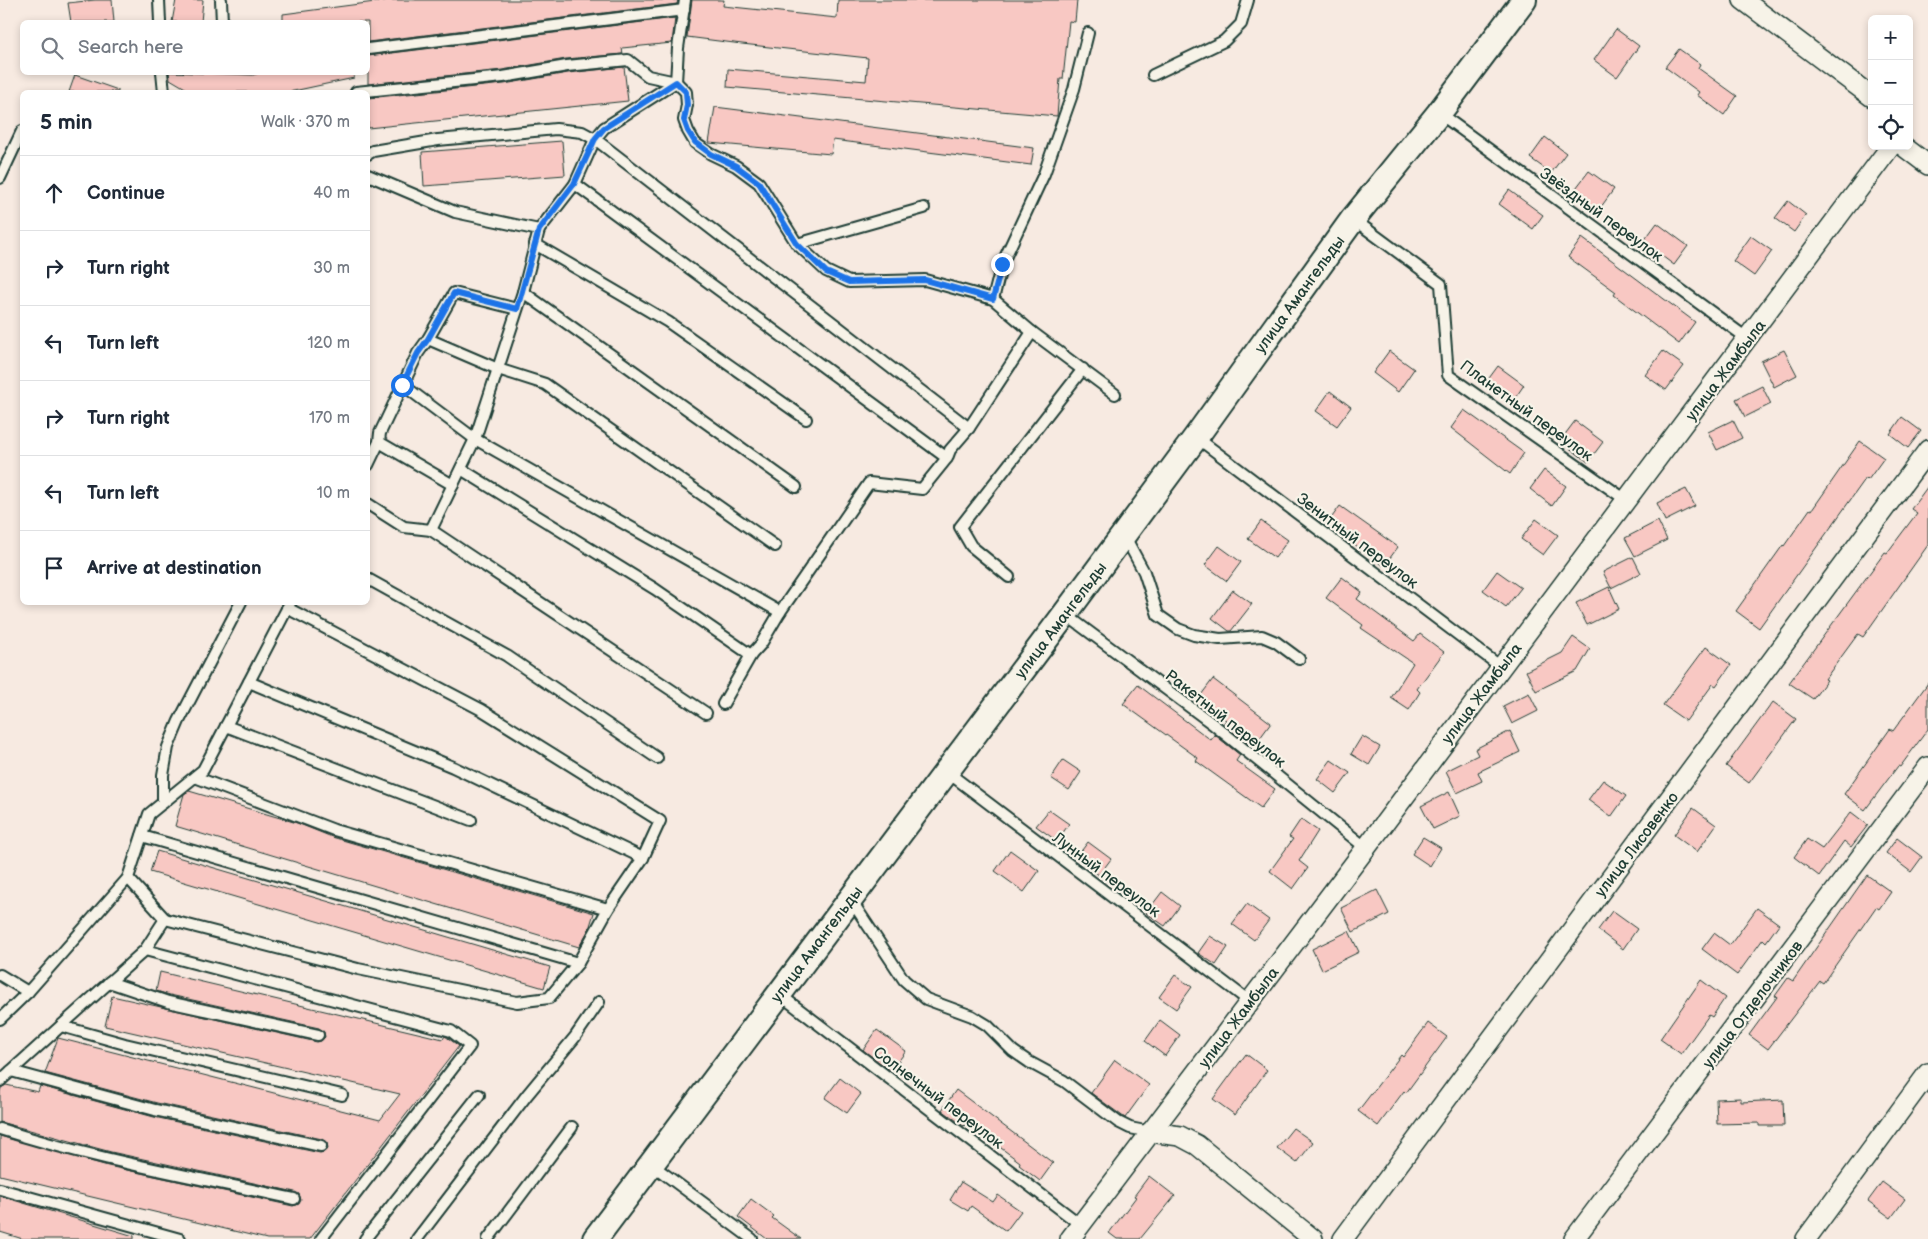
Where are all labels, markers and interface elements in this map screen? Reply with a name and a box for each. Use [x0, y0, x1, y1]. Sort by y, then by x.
map controls [1868, 15, 1913, 150]
button: + [1868, 15, 1913, 60]
search box [20, 20, 370, 75]
icon: search [38, 34, 66, 62]
text: Search here [78, 36, 183, 59]
button: − [1868, 60, 1913, 105]
button: locate [1868, 105, 1913, 150]
text: 5 min [40, 110, 93, 135]
text: Walk · 370 m [261, 113, 350, 132]
street label: Звёздный переулок [1536, 164, 1667, 267]
icon: ahead [40, 179, 68, 207]
text: Continue [87, 182, 165, 205]
text: 40 m [313, 184, 350, 203]
street label: улица Амангельды [1251, 232, 1349, 357]
route end [991, 253, 1014, 276]
icon: right [40, 254, 68, 282]
text: Turn right [87, 257, 170, 280]
text: 30 m [313, 259, 350, 278]
street label: улица Жамбыла [1682, 316, 1771, 425]
icon: left [40, 329, 68, 357]
text: Turn left [87, 332, 159, 355]
text: 120 m [307, 334, 350, 353]
street label: Планетный переулок [1456, 357, 1597, 466]
route start [391, 374, 414, 397]
icon: right [40, 404, 68, 432]
text: Turn right [87, 407, 170, 430]
text: 170 m [309, 409, 350, 428]
icon: left [40, 479, 68, 507]
text: Turn left [87, 482, 159, 505]
text: 10 m [317, 484, 350, 503]
street label: Зенитный переулок [1293, 489, 1422, 593]
icon: arrive [40, 554, 68, 582]
text: Arrive at destination [87, 557, 262, 580]
street label: улица Амангельды [1011, 559, 1111, 683]
street label: улица Жамбыла [1438, 639, 1527, 748]
street label: Ракетный переулок [1161, 666, 1290, 772]
street label: улица Лисовенко [1591, 789, 1683, 901]
street label: Лунный переулок [1048, 828, 1164, 922]
street label: улица Амангельды [767, 883, 867, 1007]
street label: улица Отделочников [1699, 937, 1808, 1072]
street label: улица Жамбыла [1195, 963, 1284, 1072]
street label: Солнечный переулок [869, 1043, 1007, 1154]

